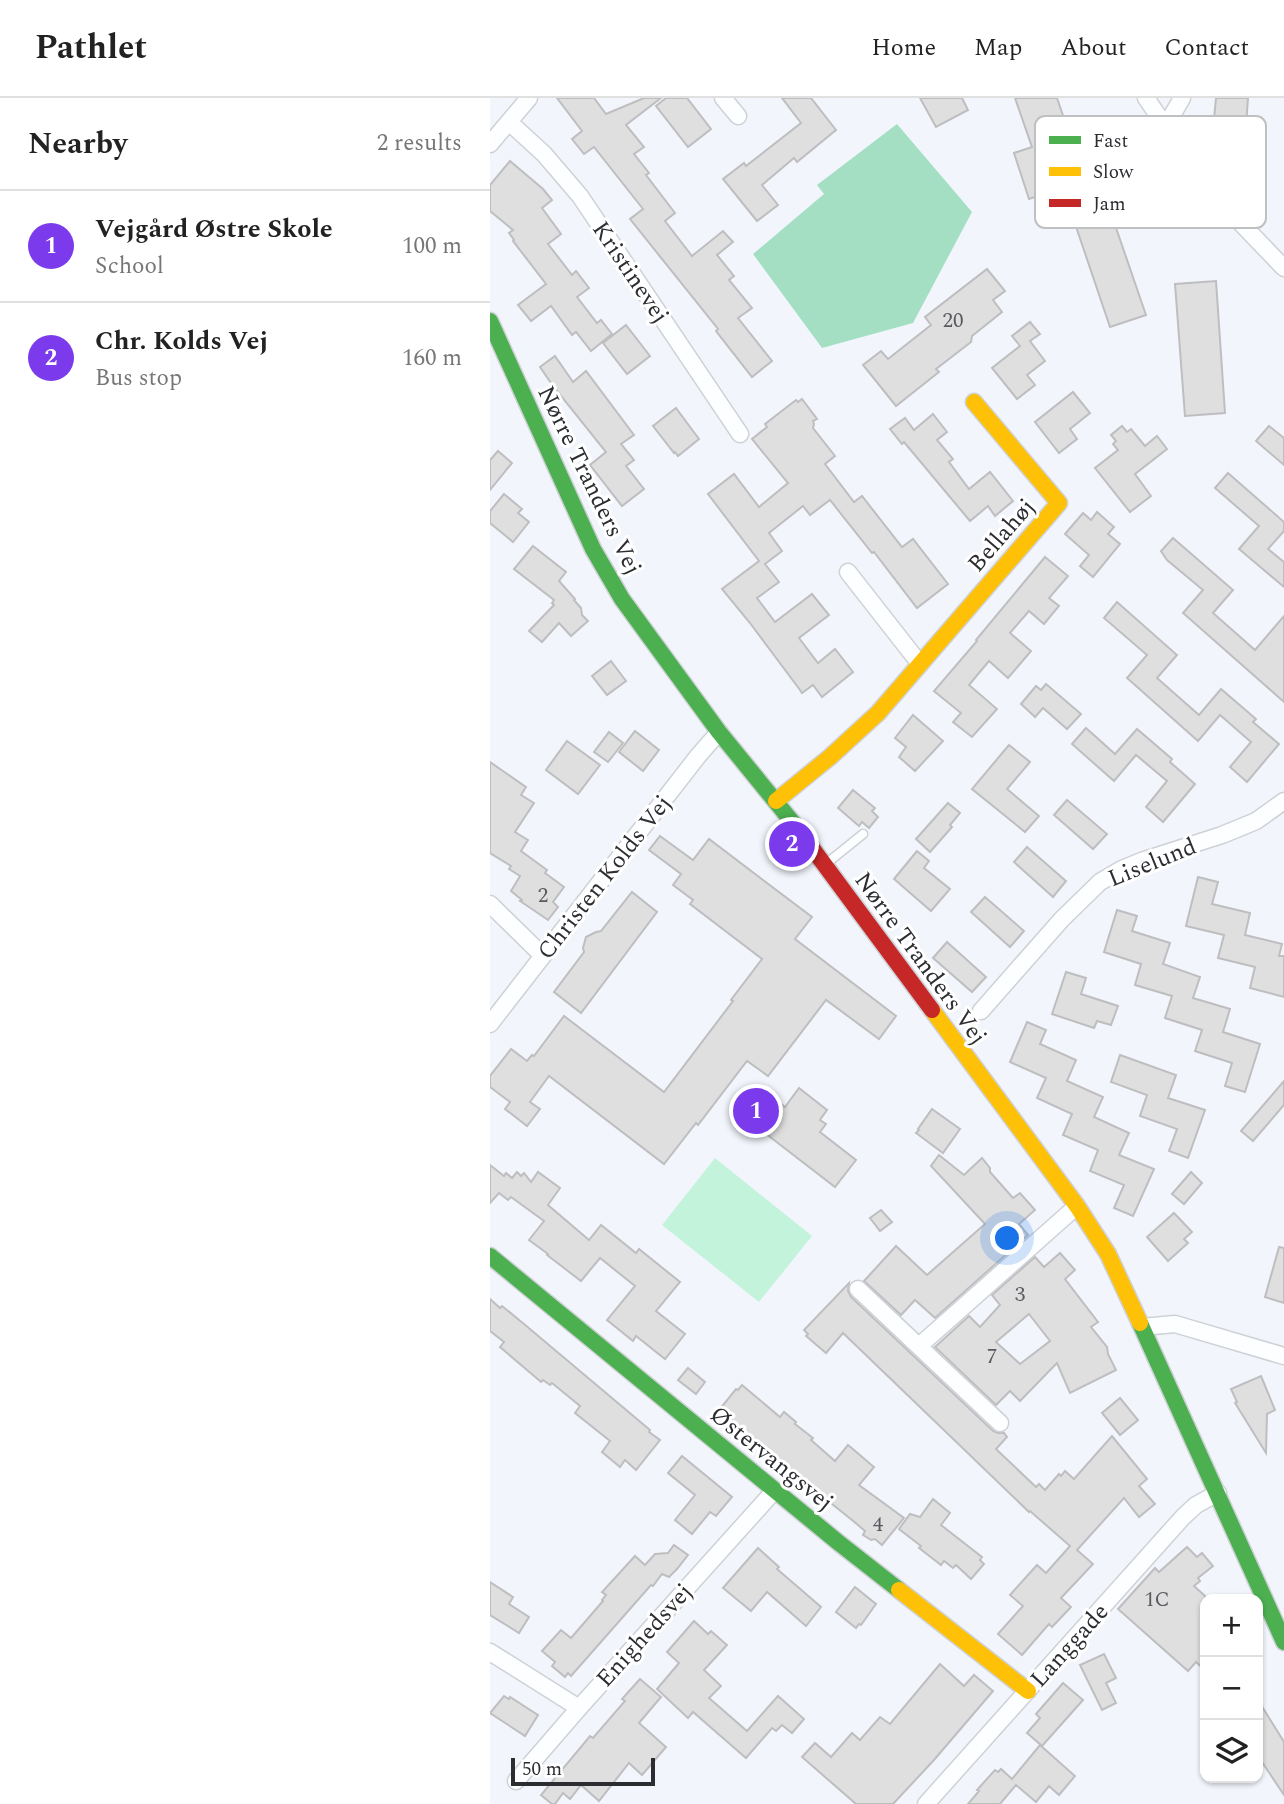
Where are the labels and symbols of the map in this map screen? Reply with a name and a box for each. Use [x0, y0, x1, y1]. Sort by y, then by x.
legend [1035, 116, 1266, 228]
text: Fast [1093, 127, 1129, 156]
text: Slow [1093, 158, 1134, 187]
text: Jam [1093, 190, 1125, 219]
street label: Kristinevej [583, 214, 678, 331]
house number: 20 [943, 305, 964, 337]
street label: Nørre Tranders Vej [528, 380, 651, 581]
street label: Bellahøj [959, 491, 1044, 581]
street label: Christen Kolds Vej [529, 787, 681, 968]
pin: 2 [769, 818, 815, 870]
street label: Liselund [1103, 829, 1202, 897]
street label: Nørre Tranders Vej [845, 865, 995, 1053]
house number: 2 [538, 880, 548, 912]
pin: 1 [733, 1085, 779, 1137]
your location [990, 1221, 1024, 1255]
house number: 3 [1015, 1279, 1026, 1311]
house number: 7 [987, 1341, 997, 1373]
street label: Østervangsvej [702, 1398, 841, 1520]
house number: 4 [873, 1509, 884, 1541]
street label: Enighedsvej [588, 1575, 702, 1696]
house number: 1C [1144, 1584, 1170, 1616]
street label: Langgade [1022, 1595, 1118, 1696]
scale bar [511, 1755, 654, 1787]

